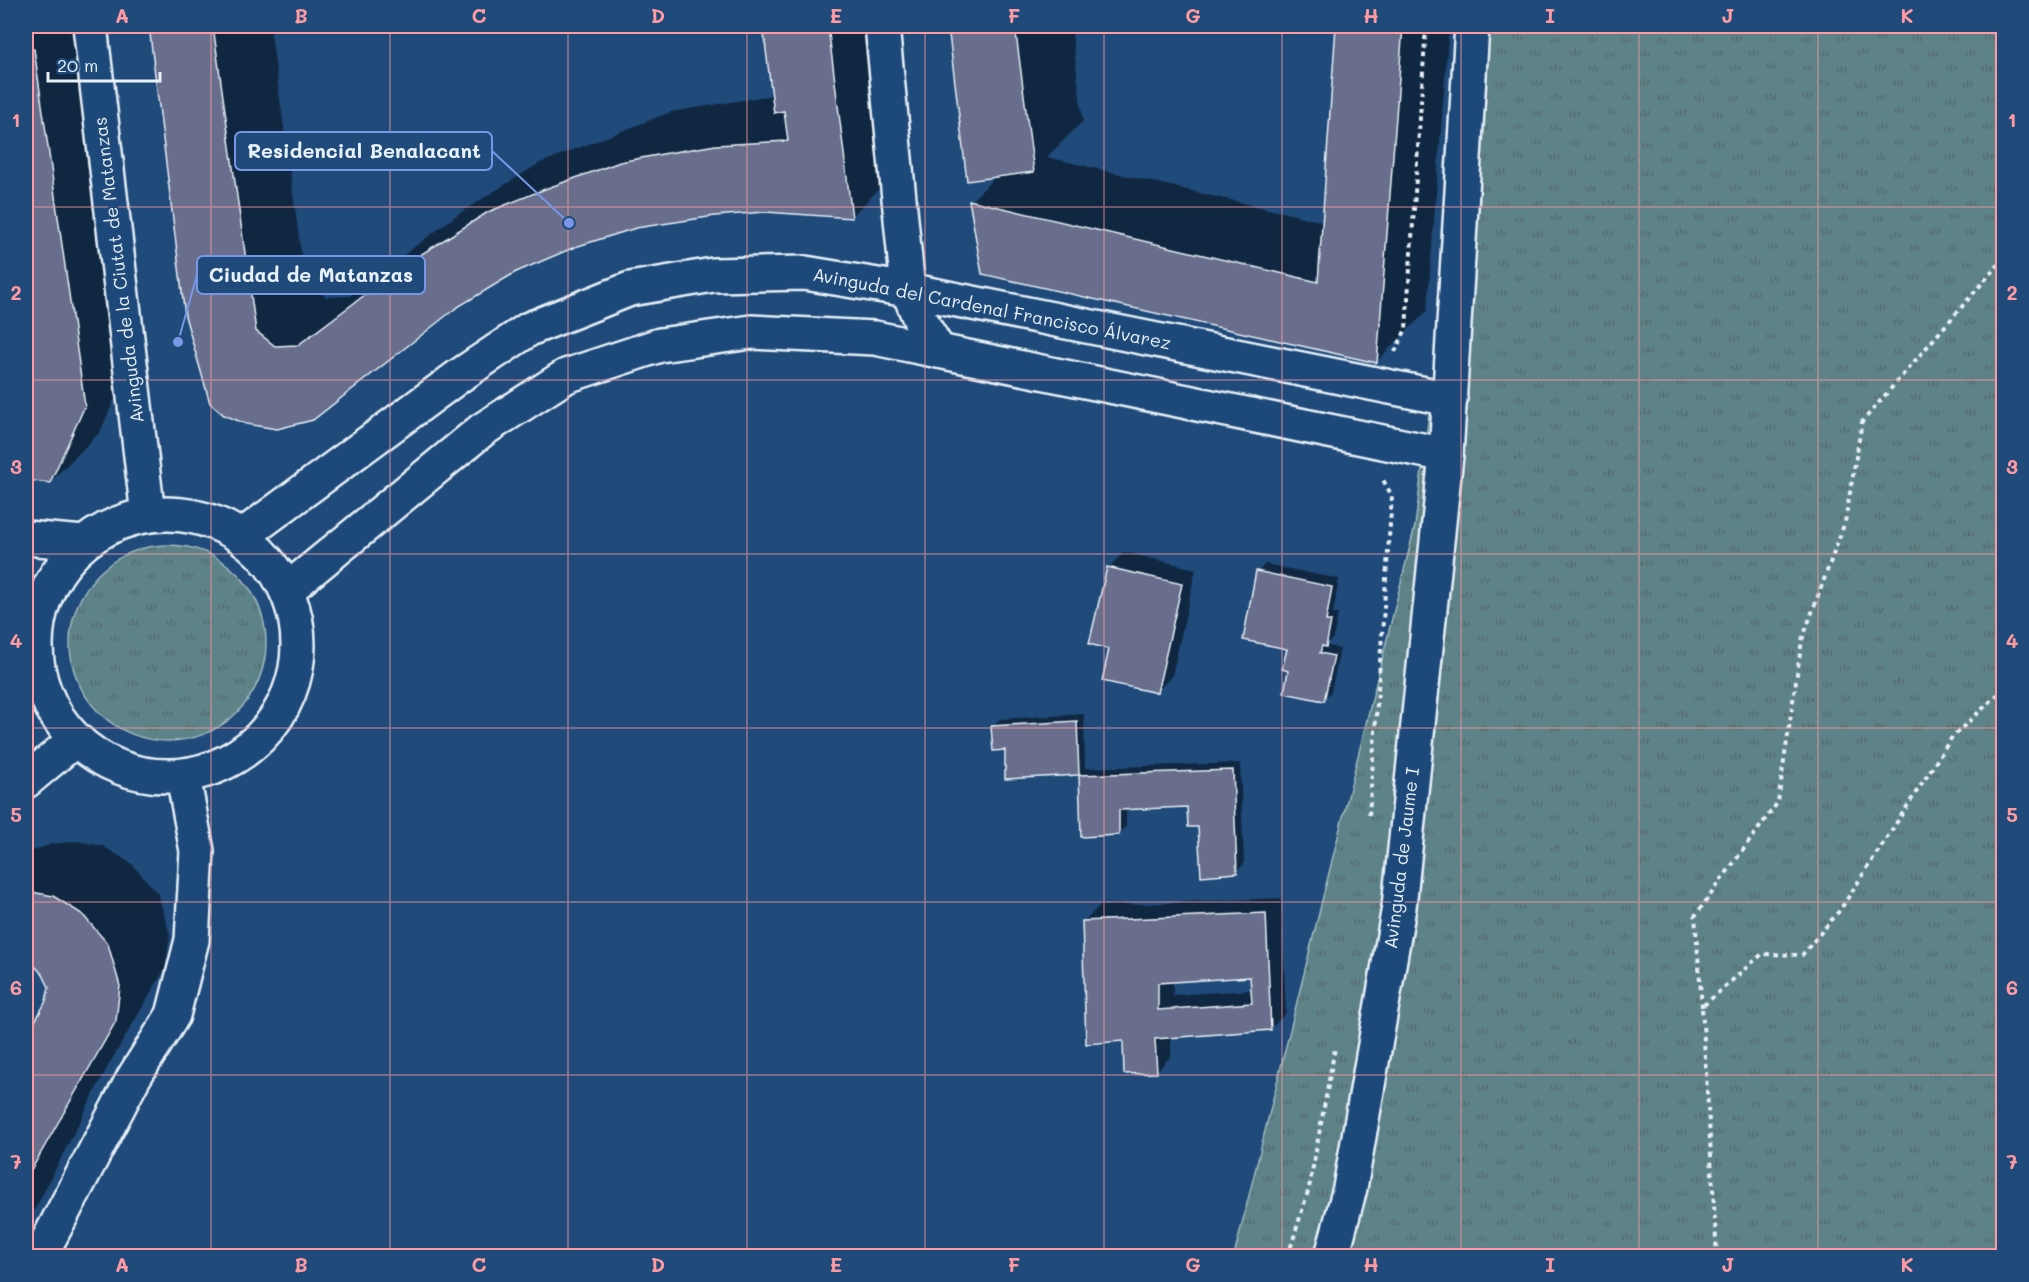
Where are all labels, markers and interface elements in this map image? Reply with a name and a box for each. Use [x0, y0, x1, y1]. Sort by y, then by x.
text: A [115, 2, 129, 28]
text: B [294, 2, 308, 28]
text: C [472, 2, 487, 28]
text: D [651, 2, 665, 28]
text: E [830, 2, 842, 28]
text: F [1008, 2, 1021, 28]
text: G [1185, 2, 1201, 28]
text: H [1363, 2, 1379, 28]
text: I [1545, 2, 1555, 28]
text: J [1721, 2, 1735, 28]
text: K [1900, 2, 1914, 28]
scale bar [48, 45, 160, 83]
text: 20 m [57, 53, 98, 77]
text: 1 [12, 106, 20, 132]
text: 1 [2008, 106, 2016, 132]
street label: Avinguda de la Ciutat de Matanzas [87, 116, 149, 424]
callout: Residencial Benalacant [235, 132, 492, 170]
text: Residencial Benalacant [247, 137, 481, 163]
callout: Ciudad de Matanzas [197, 256, 425, 294]
text: Ciudad de Matanzas [209, 261, 413, 287]
street label: Avinguda del Cardenal Francisco Álvarez [811, 261, 1173, 355]
text: 2 [10, 279, 22, 305]
text: 2 [2006, 279, 2018, 305]
text: 3 [10, 453, 22, 479]
text: 3 [2006, 453, 2018, 479]
text: 4 [10, 627, 23, 653]
text: 4 [2006, 627, 2019, 653]
street label: Avinguda de Jaume I [1378, 766, 1424, 950]
text: 5 [10, 801, 22, 827]
text: 5 [2006, 801, 2018, 827]
text: 6 [10, 974, 22, 1000]
text: 6 [2006, 974, 2018, 1000]
text: 7 [10, 1148, 22, 1174]
text: 7 [2006, 1148, 2018, 1174]
text: A [115, 1251, 129, 1277]
text: B [294, 1251, 308, 1277]
text: C [472, 1251, 487, 1277]
text: D [651, 1251, 665, 1277]
text: E [830, 1251, 842, 1277]
text: F [1008, 1251, 1021, 1277]
text: G [1185, 1251, 1201, 1277]
text: H [1363, 1251, 1379, 1277]
text: I [1545, 1251, 1555, 1277]
text: J [1721, 1251, 1735, 1277]
text: K [1900, 1251, 1914, 1277]

